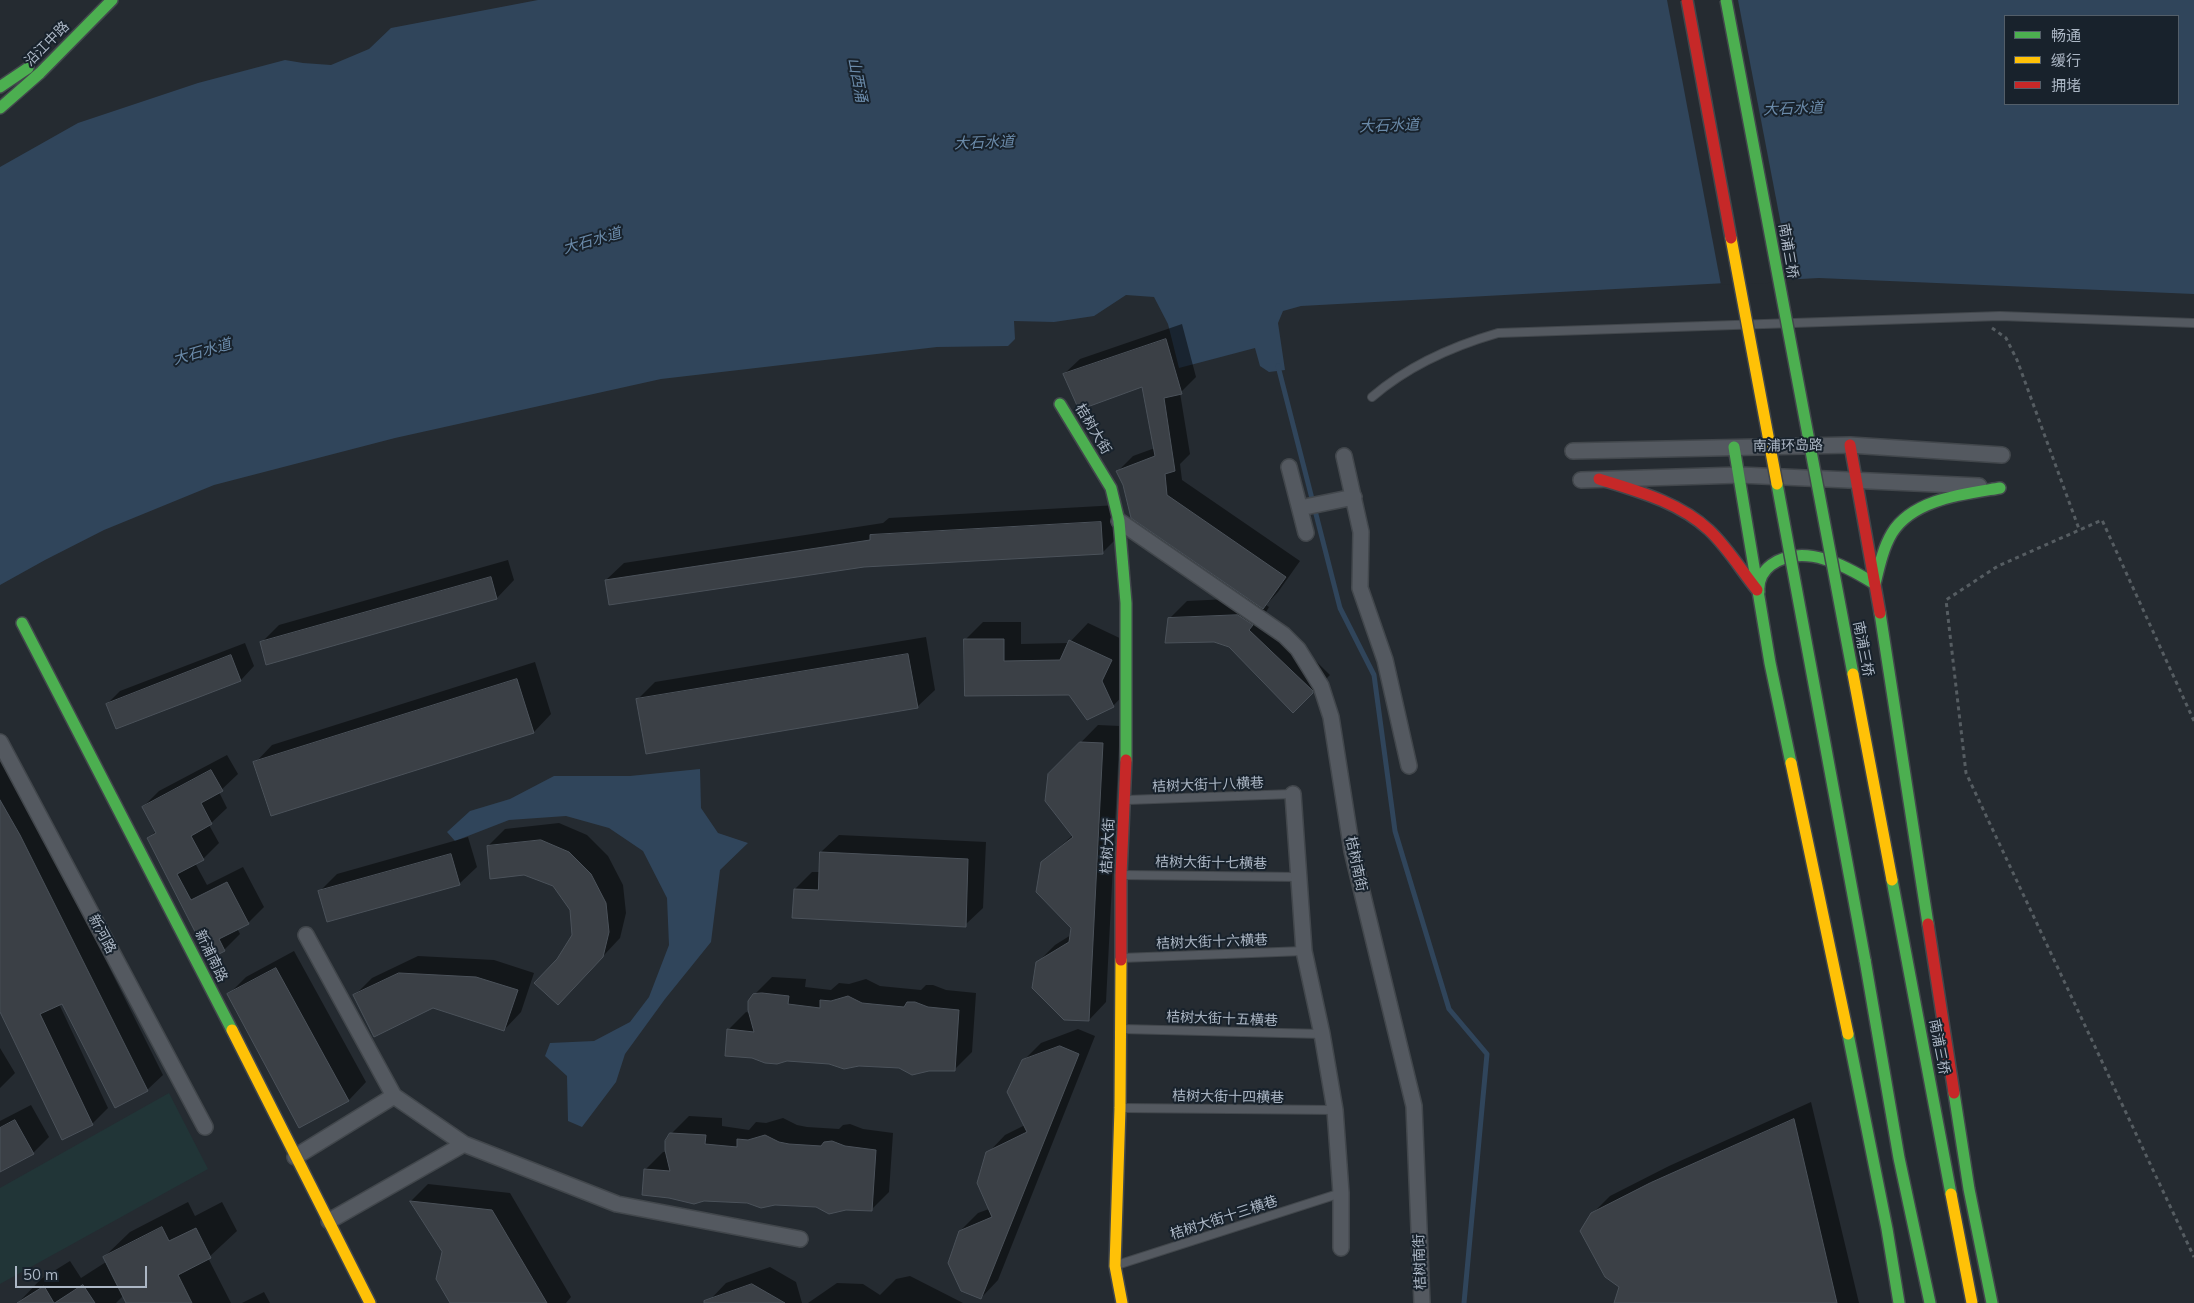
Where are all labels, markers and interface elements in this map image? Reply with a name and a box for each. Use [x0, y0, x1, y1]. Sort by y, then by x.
legend [2004, 15, 2179, 105]
street label: 沿江中路 [21, 18, 73, 70]
text: 畅通 [2051, 26, 2081, 45]
text: 缓行 [2051, 51, 2081, 70]
water label: 山西涌 [844, 56, 870, 104]
text: 拥堵 [2051, 76, 2081, 95]
water label: 大石水道 [1763, 99, 1823, 119]
water label: 大石水道 [1359, 116, 1419, 136]
water label: 大石水道 [954, 133, 1014, 153]
street label: 南浦三桥 [1775, 222, 1801, 280]
water label: 大石水道 [561, 224, 623, 258]
water label: 大石水道 [171, 335, 233, 369]
street label: 桔树大街 [1071, 401, 1115, 457]
street label: 南浦环岛路 [1753, 437, 1823, 455]
street label: 南浦三桥 [1849, 620, 1877, 678]
street label: 桔树大街十八横巷 [1152, 775, 1264, 795]
street label: 桔树大街 [1098, 818, 1118, 874]
street label: 桔树南街 [1342, 835, 1370, 893]
street label: 桔树大街十七横巷 [1155, 854, 1267, 872]
street label: 新河路 [85, 912, 119, 956]
street label: 新浦南路 [191, 927, 231, 985]
street label: 桔树大街十六横巷 [1156, 932, 1268, 952]
street label: 桔树大街十五横巷 [1166, 1009, 1278, 1029]
street label: 南浦三桥 [1925, 1018, 1953, 1076]
street label: 桔树大街十四横巷 [1172, 1088, 1284, 1106]
street label: 桔树大街十三横巷 [1168, 1193, 1280, 1243]
street label: 桔树南街 [1411, 1234, 1429, 1290]
scale bar [18, 1256, 150, 1288]
text: 50 m [23, 1265, 58, 1284]

